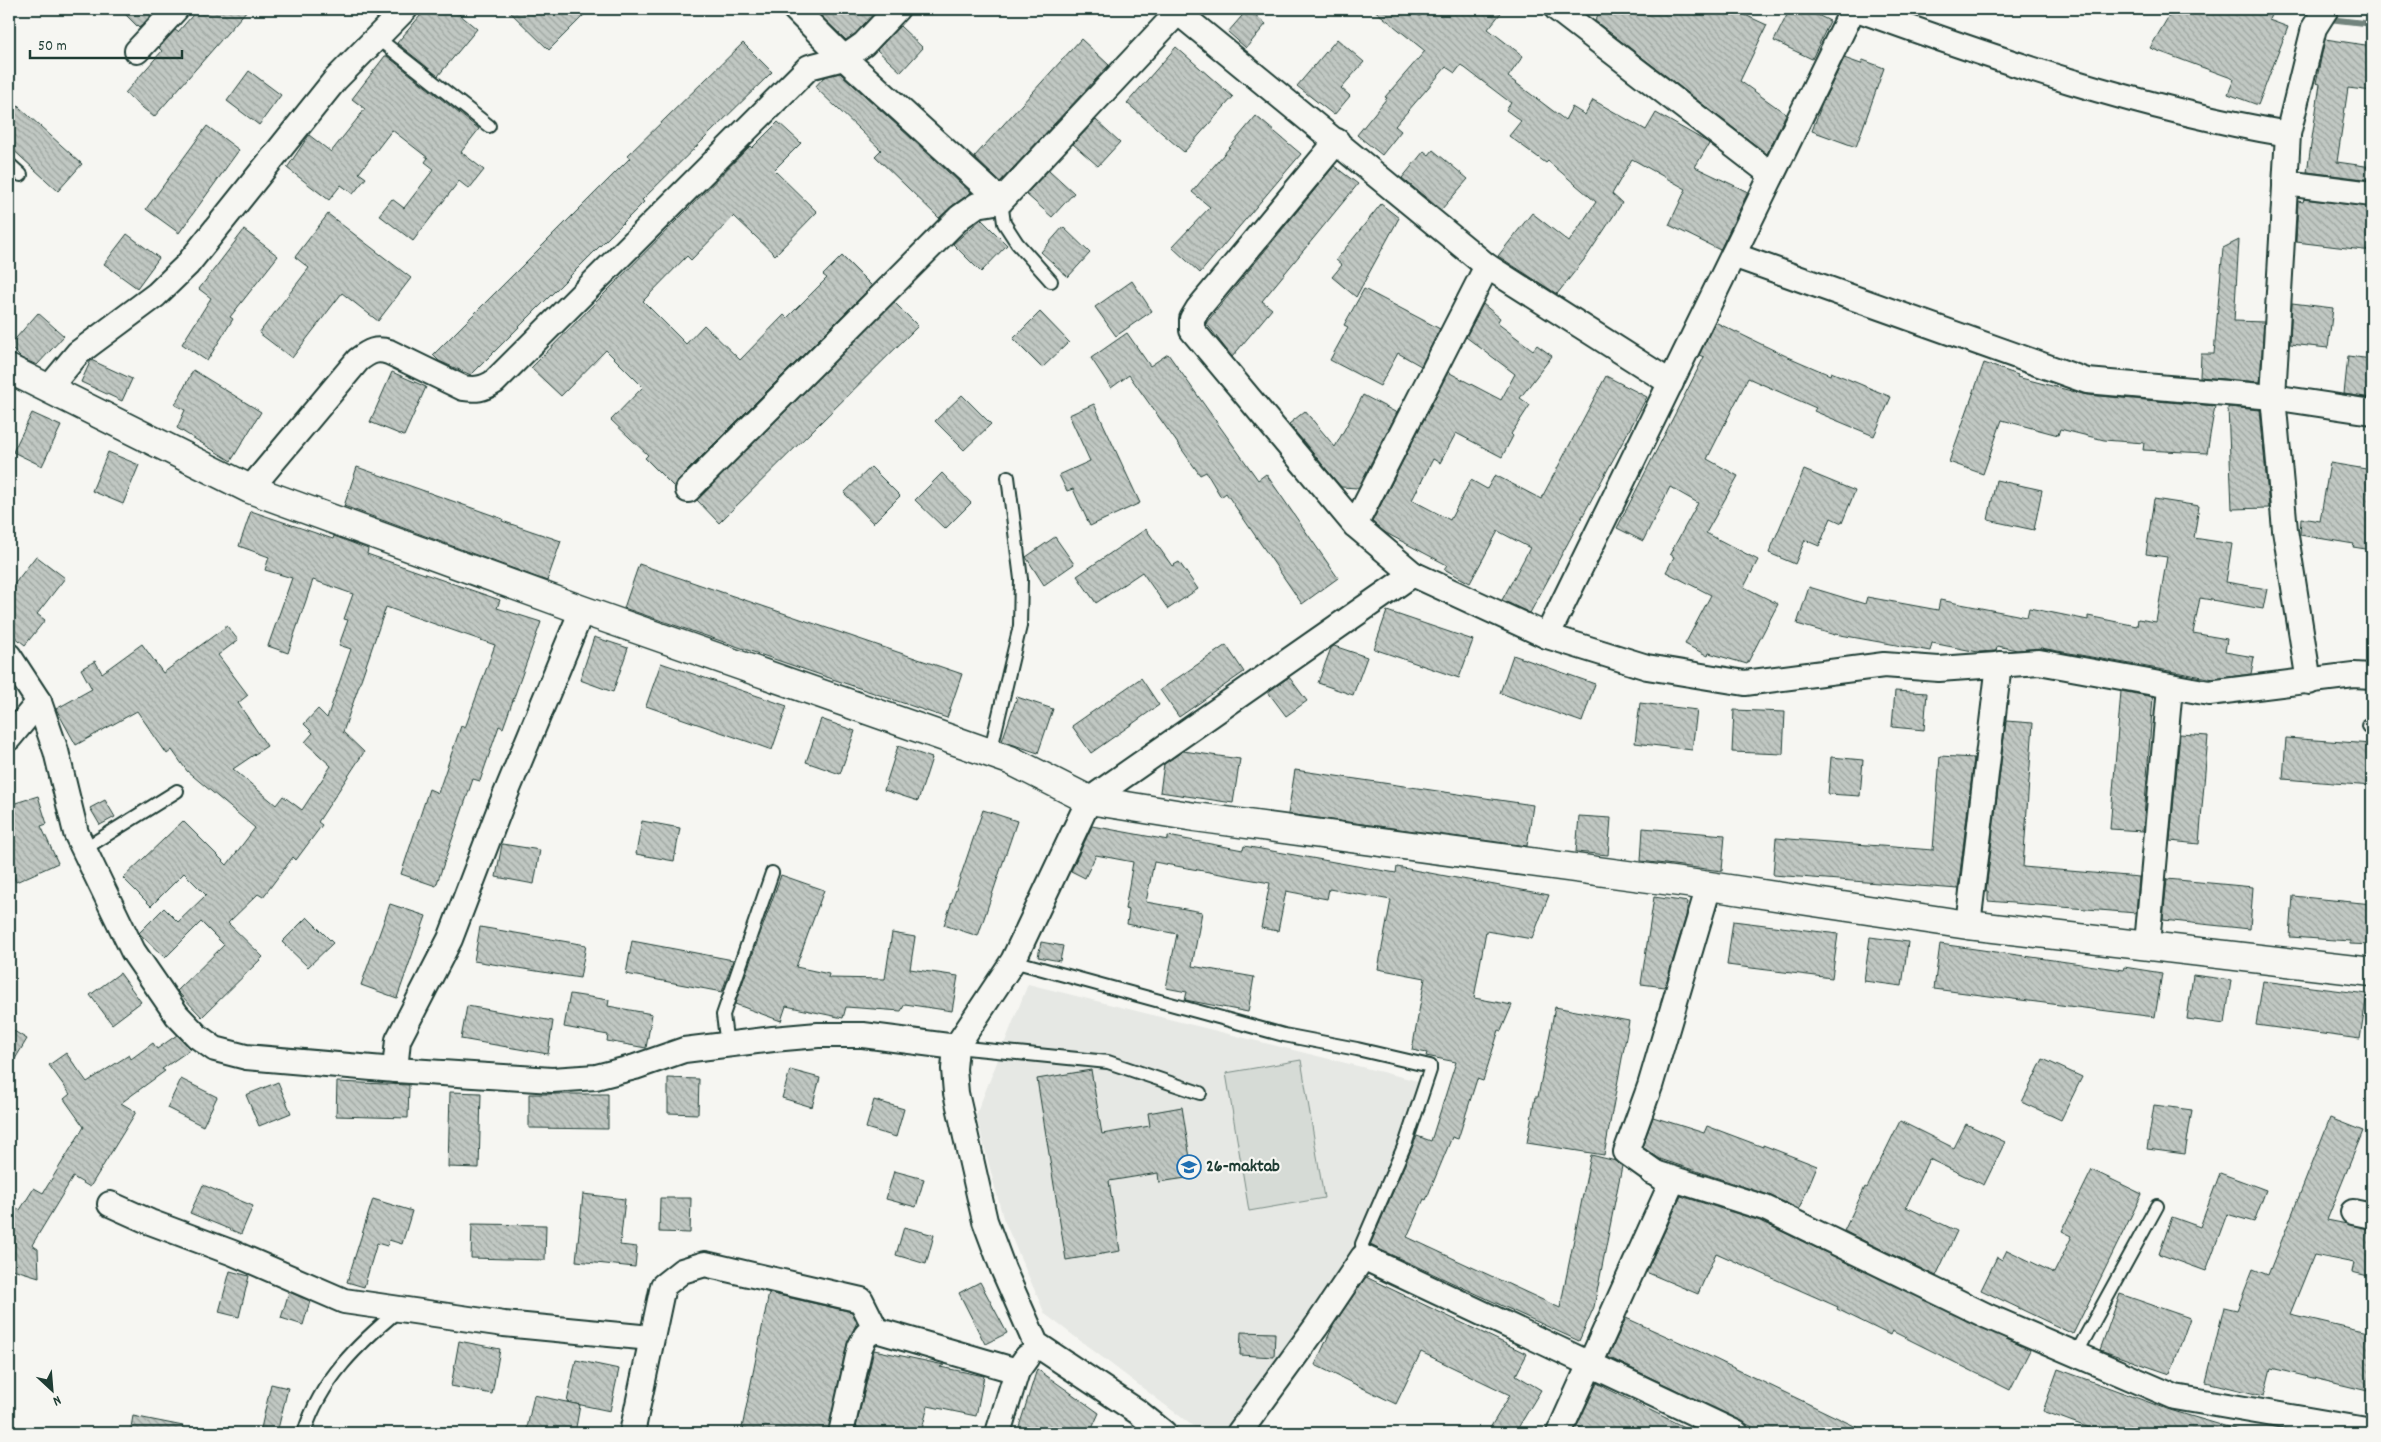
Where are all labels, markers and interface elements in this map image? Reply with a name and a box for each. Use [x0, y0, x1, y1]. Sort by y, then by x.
scale bar [30, 28, 182, 60]
text: 50 m [38, 36, 67, 58]
school or university icon: 26-maktab [1176, 1154, 1202, 1180]
place label: 26-maktab [1206, 1155, 1280, 1180]
north arrow [28, 1364, 78, 1414]
text: N [49, 1389, 64, 1410]

